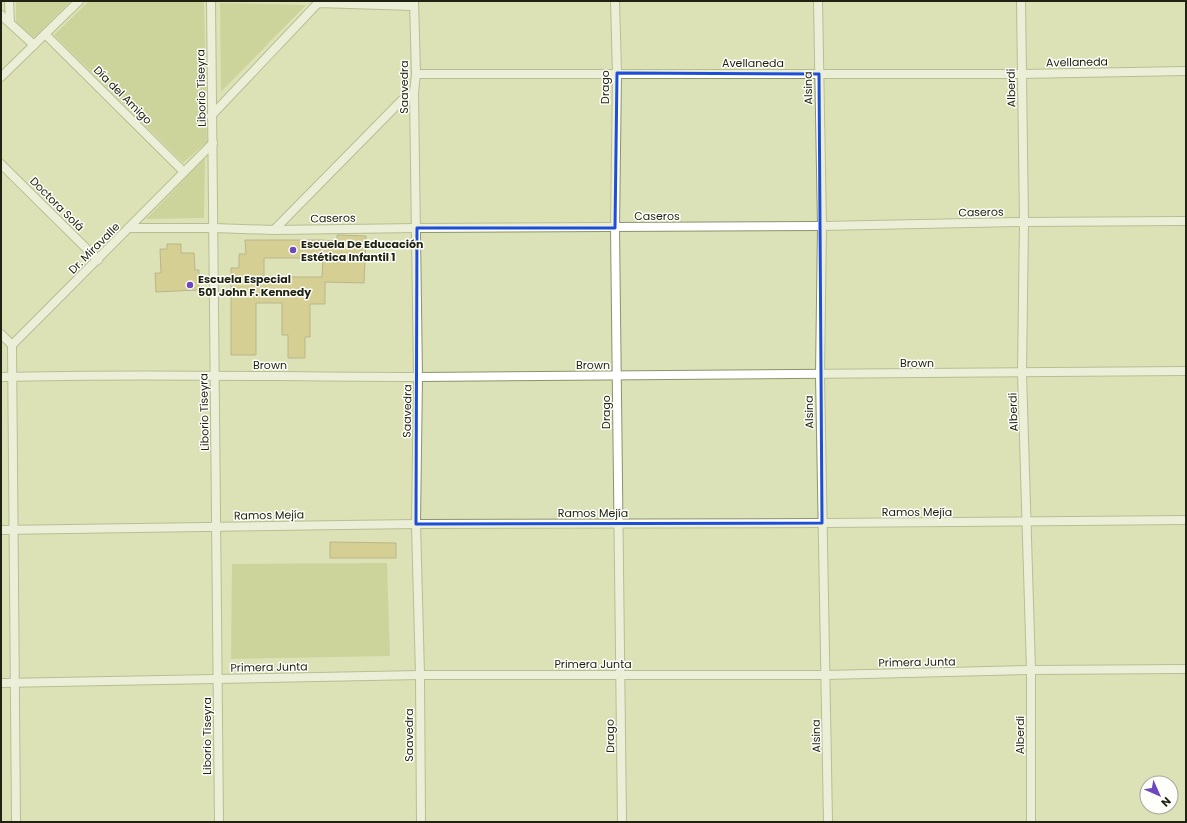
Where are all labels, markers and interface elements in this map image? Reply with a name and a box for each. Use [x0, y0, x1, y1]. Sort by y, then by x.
street label: Liborio Tiseyra [192, 49, 210, 127]
street label: Avellaneda [1046, 53, 1108, 71]
street label: Avellaneda [722, 55, 784, 71]
street label: Saavedra [396, 60, 412, 114]
street label: Día del Amigo [90, 62, 156, 128]
street label: Alberdi [1003, 68, 1019, 107]
street label: Drago [597, 70, 613, 104]
street label: Alsina [800, 71, 816, 105]
street label: Doctora Solá [26, 173, 88, 235]
street label: Caseros [958, 204, 1004, 220]
street label: Caseros [634, 208, 680, 224]
street label: Caseros [310, 210, 356, 226]
street label: Dr. Miravalle [65, 219, 123, 277]
place label: Escuela De Educación Estética Infantil 1 [301, 236, 423, 265]
marker: Escuela De Educación Estética Infantil 1 [288, 245, 298, 255]
place label: Escuela Especial 501 John F. Kennedy [198, 271, 311, 300]
marker: Escuela Especial 501 John F. Kennedy [185, 280, 195, 290]
street label: Brown [900, 355, 934, 371]
street label: Brown [253, 357, 287, 373]
street label: Brown [576, 357, 610, 373]
street label: Liborio Tiseyra [195, 373, 213, 451]
street label: Saavedra [399, 384, 415, 438]
street label: Alberdi [1004, 392, 1022, 432]
street label: Drago [598, 395, 614, 429]
street label: Alsina [801, 395, 817, 429]
street label: Ramos Mejía [882, 504, 952, 520]
street label: Ramos Mejía [558, 505, 628, 521]
street label: Ramos Mejía [234, 506, 304, 524]
street label: Primera Junta [878, 653, 956, 671]
street label: Primera Junta [554, 656, 632, 672]
street label: Primera Junta [230, 658, 308, 676]
street label: Liborio Tiseyra [199, 697, 215, 775]
street label: Saavedra [401, 708, 417, 762]
street label: Alberdi [1012, 715, 1028, 754]
street label: Drago [602, 719, 618, 753]
street label: Alsina [808, 719, 824, 753]
north arrow [1139, 775, 1179, 815]
text: N [1157, 793, 1175, 811]

